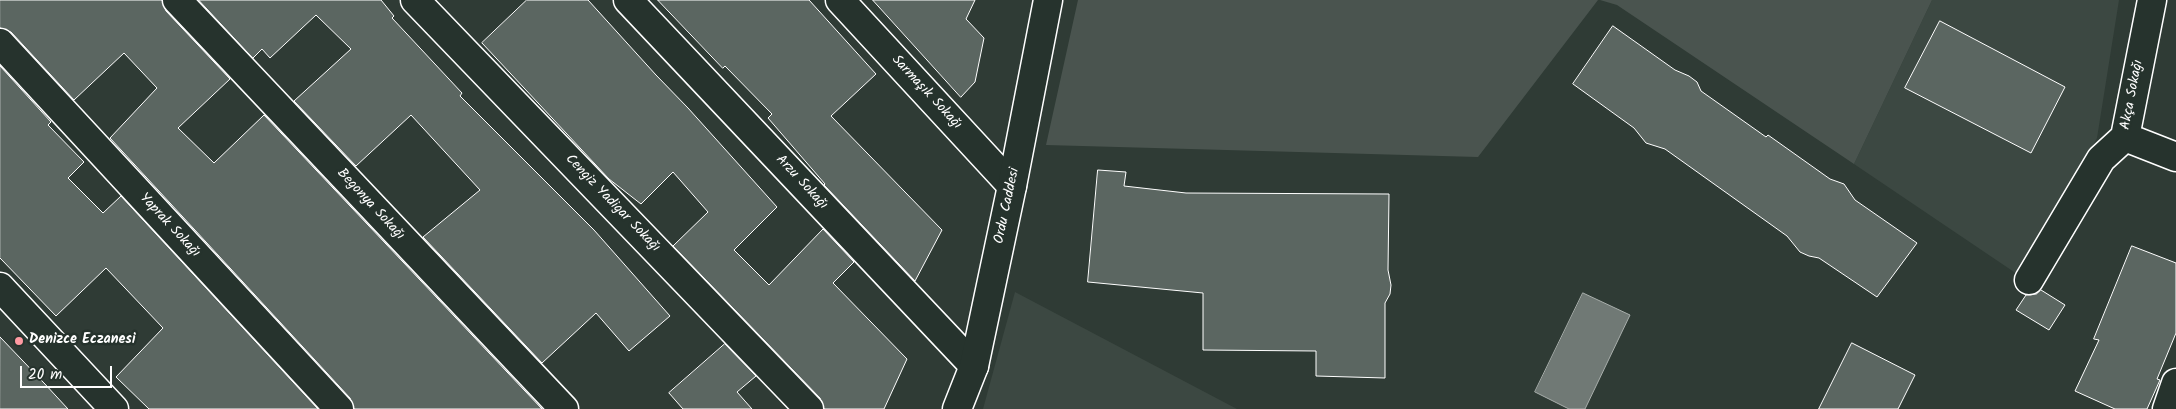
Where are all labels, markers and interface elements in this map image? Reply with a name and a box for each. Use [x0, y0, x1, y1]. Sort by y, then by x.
street label: Sarmaşık Sokağı [887, 52, 965, 134]
street label: Akça Sokağı [2118, 59, 2148, 131]
street label: Cengiz Yadigar Sokağı [561, 152, 663, 256]
street label: Arzu Sokağı [771, 152, 831, 214]
street label: Begonya Sokağı [333, 166, 407, 244]
street label: Ordu Caddesi [992, 167, 1024, 245]
street label: Yaprak Sokağı [135, 190, 203, 262]
place label: Denizce Eczanesi [29, 333, 136, 349]
marker: Denizce Eczanesi [13, 335, 25, 347]
scale bar [22, 356, 115, 388]
text: 20 m [28, 363, 62, 387]

